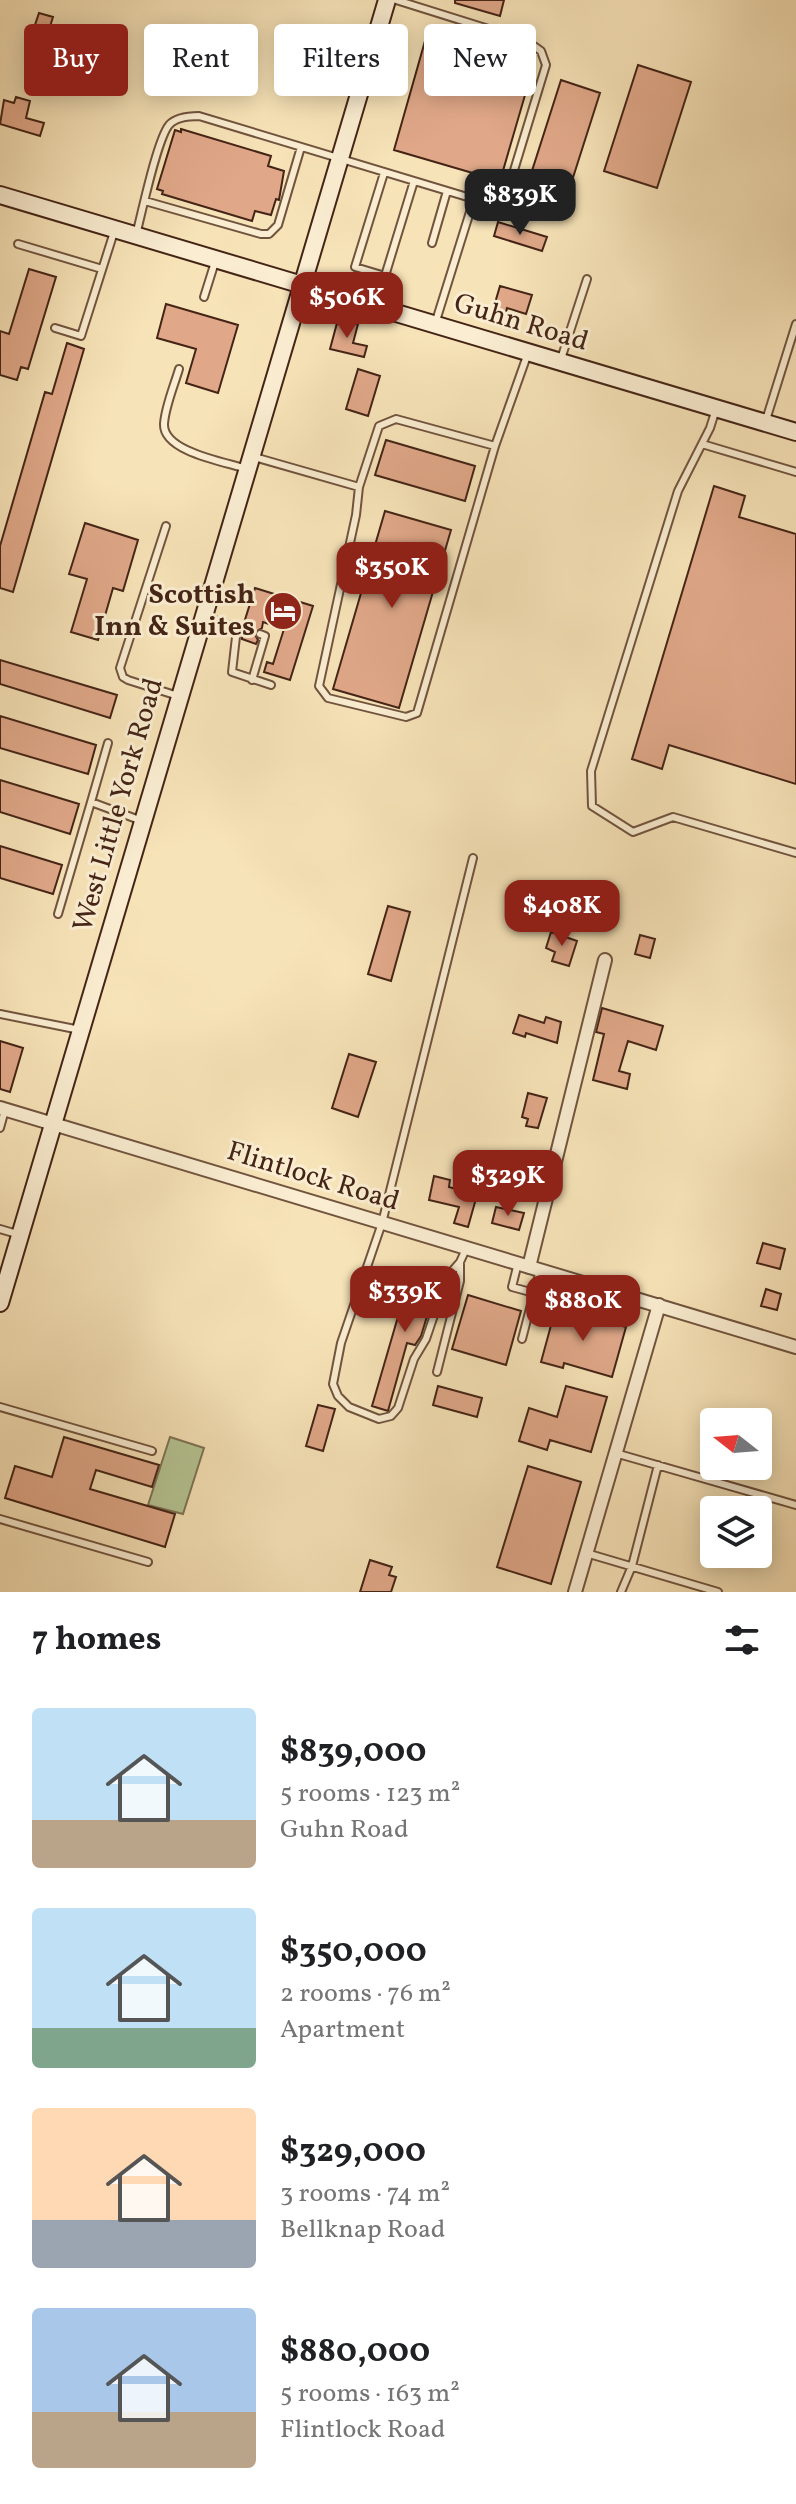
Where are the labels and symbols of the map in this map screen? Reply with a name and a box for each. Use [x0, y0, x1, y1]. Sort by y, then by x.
pin: $839K [464, 169, 576, 237]
pin: $506K [291, 272, 403, 340]
street label: Guhn Road [449, 284, 593, 362]
pin: $350K [336, 542, 448, 610]
place label: Scottish Inn & Suites [94, 576, 255, 647]
hotel icon: Scottish Inn & Suites [262, 590, 304, 632]
street label: West Little York Road [64, 674, 174, 936]
pin: $408K [506, 880, 618, 948]
street label: Flintlock Road [222, 1132, 404, 1222]
pin: $329K [452, 1150, 564, 1218]
pin: $339K [349, 1266, 461, 1334]
pin: $880K [527, 1275, 639, 1343]
north arrow [700, 1408, 772, 1480]

